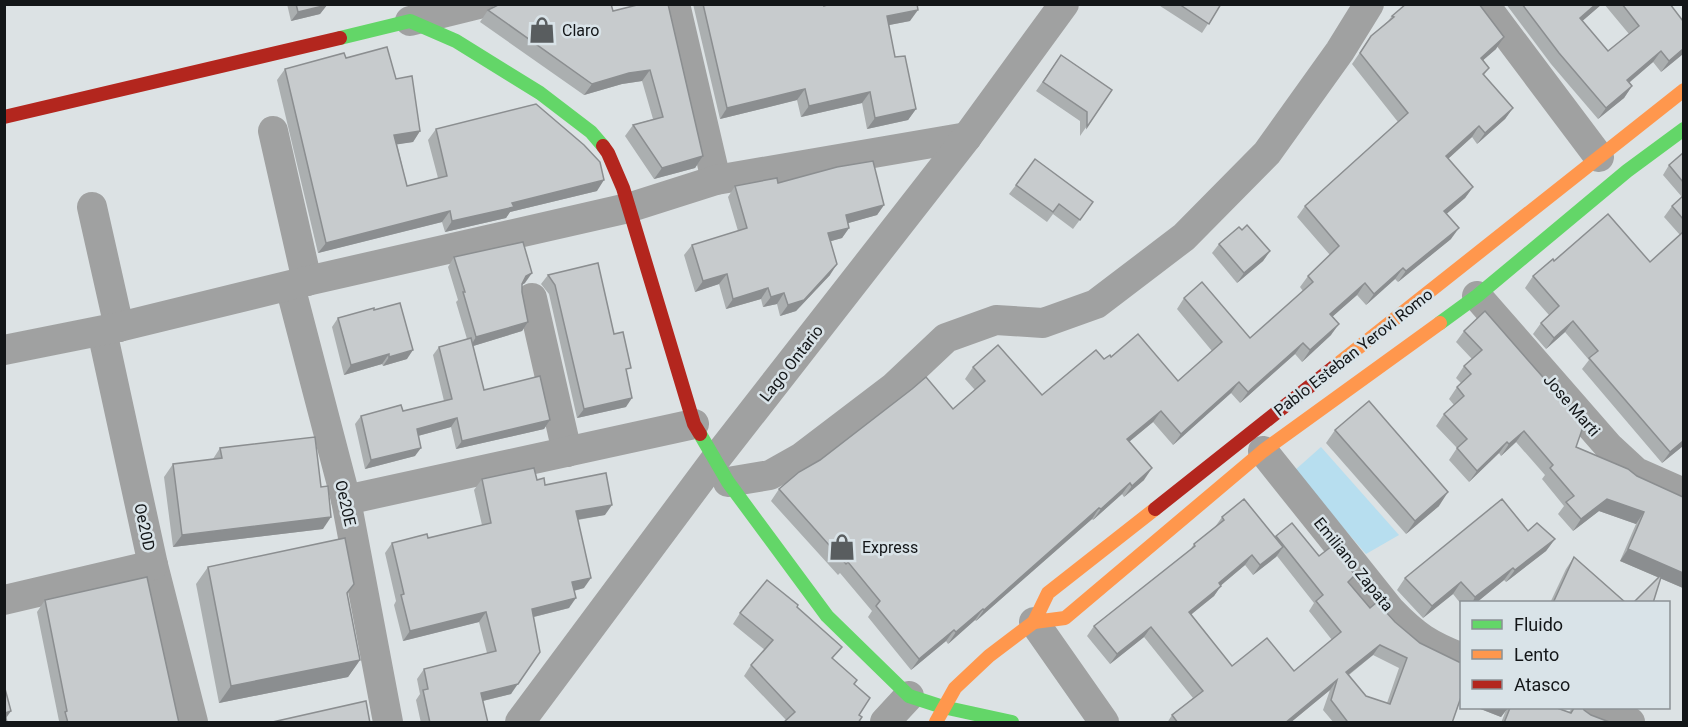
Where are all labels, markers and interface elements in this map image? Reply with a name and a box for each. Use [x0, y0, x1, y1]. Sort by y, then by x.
shop icon: Claro [527, 15, 557, 45]
place label: Claro [562, 21, 599, 40]
street label: Pablo Esteban Yerovi Romo [1270, 285, 1436, 420]
street label: Lago Ontario [756, 321, 827, 405]
street label: Jose Marti [1539, 370, 1604, 440]
street label: Oe20E [331, 478, 360, 528]
street label: Oe20D [130, 502, 159, 553]
street label: Emiliano Zapata [1310, 514, 1397, 615]
shop icon: Express [827, 532, 857, 562]
place label: Express [862, 538, 918, 557]
legend [1460, 601, 1670, 709]
text: Fluido [1514, 614, 1563, 635]
text: Lento [1514, 644, 1559, 665]
text: Atasco [1514, 674, 1570, 695]

